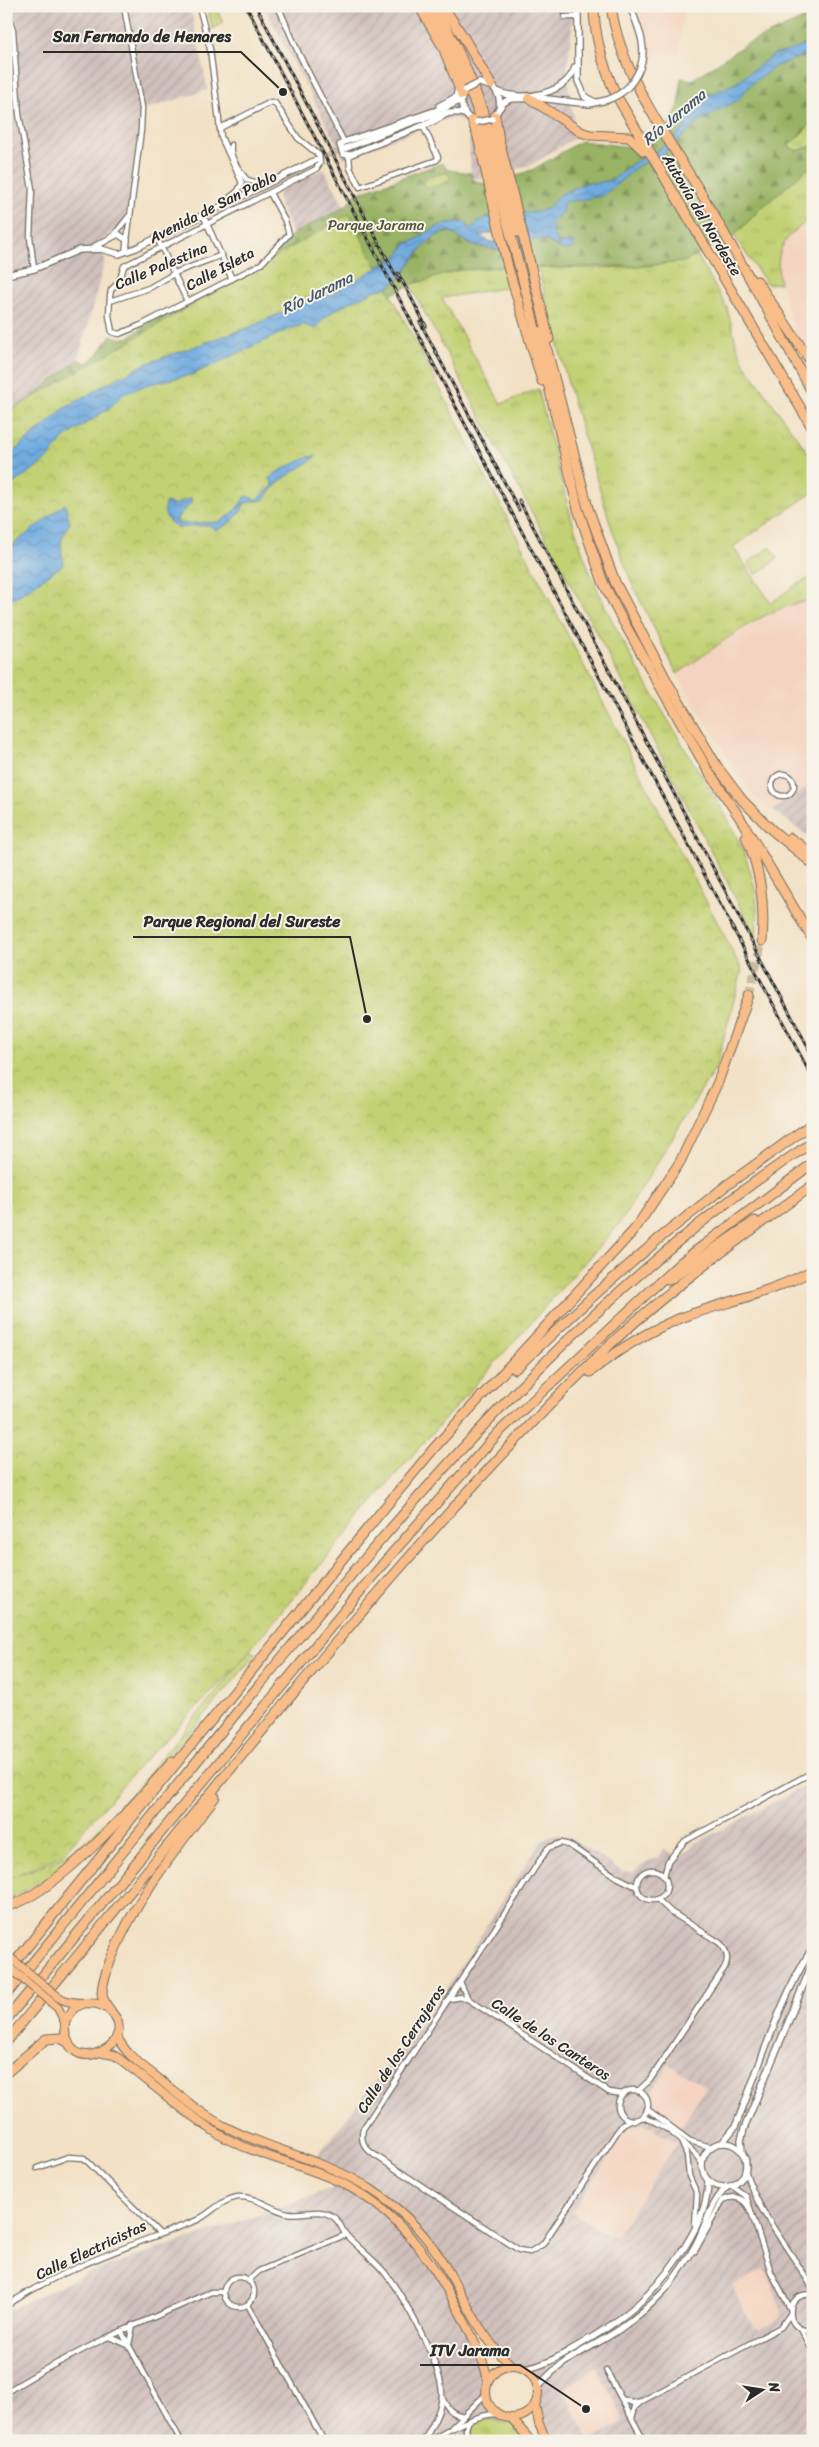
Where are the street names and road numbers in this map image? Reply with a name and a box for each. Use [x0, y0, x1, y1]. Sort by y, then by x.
street label: Autovía del Nordeste [655, 148, 749, 281]
street label: Avenida de San Pablo [143, 163, 282, 251]
street label: Calle Palestina [111, 235, 212, 297]
street label: Calle Isleta [181, 240, 260, 298]
street label: Calle de los Cerrajeros [350, 1979, 453, 2119]
street label: Calle de los Canteros [486, 1991, 616, 2088]
street label: Calle Electricistas [31, 2213, 151, 2287]

